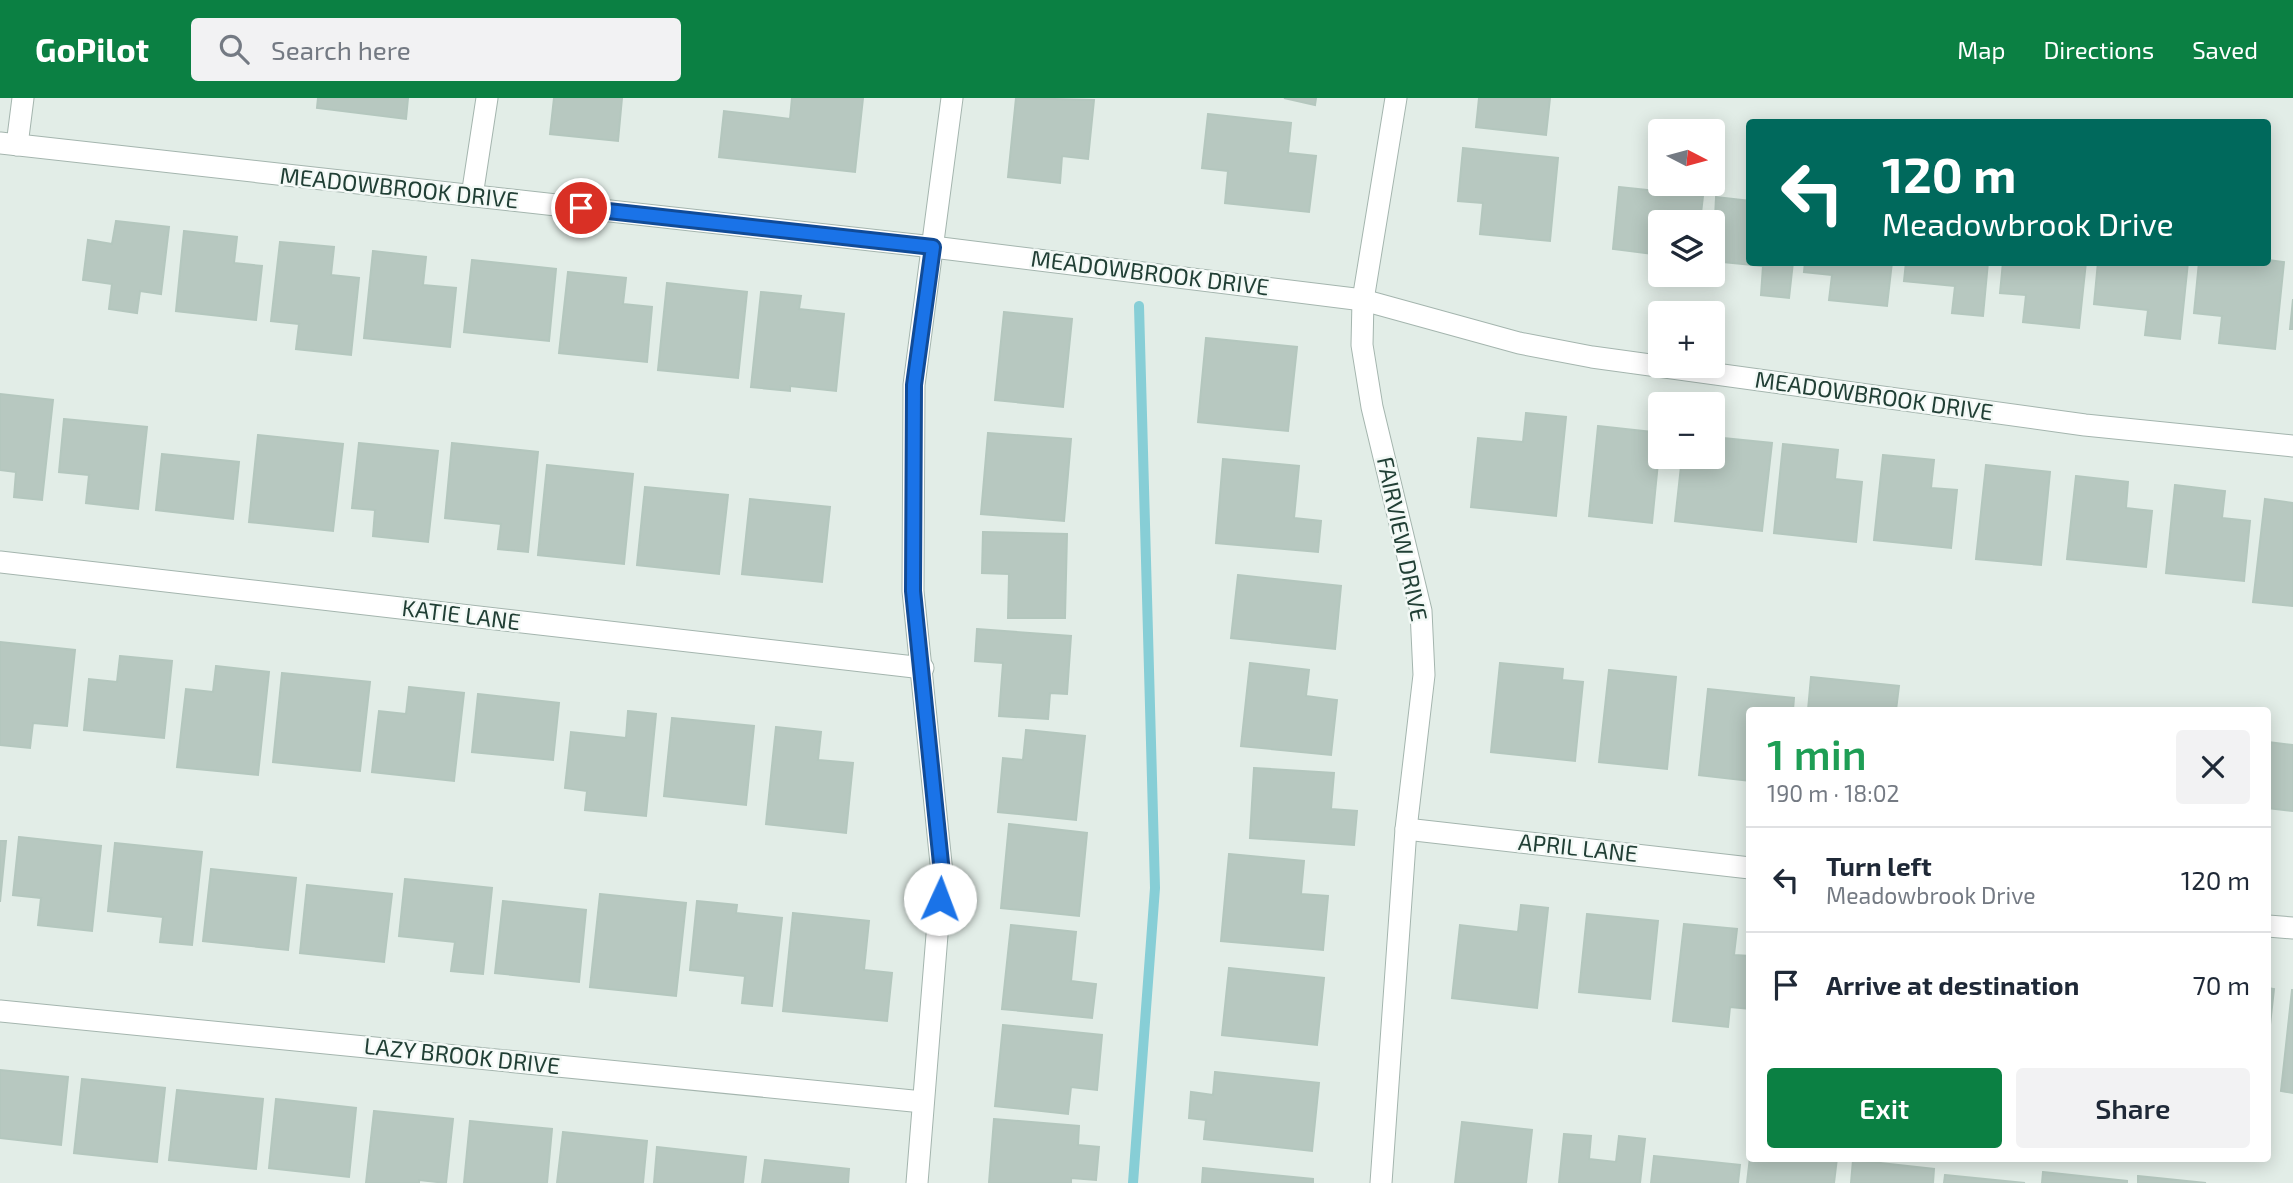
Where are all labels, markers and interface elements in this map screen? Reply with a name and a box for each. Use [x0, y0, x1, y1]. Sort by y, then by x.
search box [191, 18, 681, 81]
text: GoPilot [35, 29, 149, 69]
icon: search [215, 30, 253, 68]
text: Search here [271, 34, 411, 65]
text: Map [1957, 35, 2005, 64]
text: Directions [2043, 35, 2154, 64]
text: Saved [2192, 35, 2258, 64]
north arrow [1648, 119, 1726, 196]
map controls [1648, 119, 1725, 469]
text: 120 m [1882, 144, 2016, 203]
icon: left [1767, 147, 1858, 238]
street label: MEADOWBROOK DRIVE [278, 161, 520, 213]
pin [551, 178, 611, 238]
icon: arrive [562, 189, 600, 227]
text: Meadowbrook Drive [1882, 204, 2174, 242]
button: layers [1648, 210, 1725, 287]
street label: MEADOWBROOK DRIVE [1029, 243, 1271, 301]
button: + [1648, 301, 1725, 378]
street label: MEADOWBROOK DRIVE [1753, 364, 1995, 426]
button: − [1648, 392, 1725, 469]
street label: FAIRVIEW DRIVE [1372, 454, 1434, 624]
street label: KATIE LANE [400, 593, 522, 635]
text: 1 min [1767, 728, 1867, 778]
button: close [2176, 730, 2250, 804]
text: 190 m · 18:02 [1767, 779, 1899, 807]
street label: APRIL LANE [1517, 827, 1639, 867]
text: Turn left [1826, 850, 1932, 881]
icon: left [1767, 861, 1805, 899]
position arrow [903, 862, 977, 936]
text: 120 m [2181, 864, 2250, 895]
text: Meadowbrook Drive [1826, 881, 2036, 909]
icon: arrive [1767, 966, 1805, 1004]
text: Arrive at destination [1826, 969, 2079, 1000]
text: 70 m [2192, 969, 2250, 1000]
street label: LAZY BROOK DRIVE [363, 1031, 561, 1079]
button: Exit [1767, 1068, 2002, 1148]
button: Share [2016, 1068, 2250, 1148]

